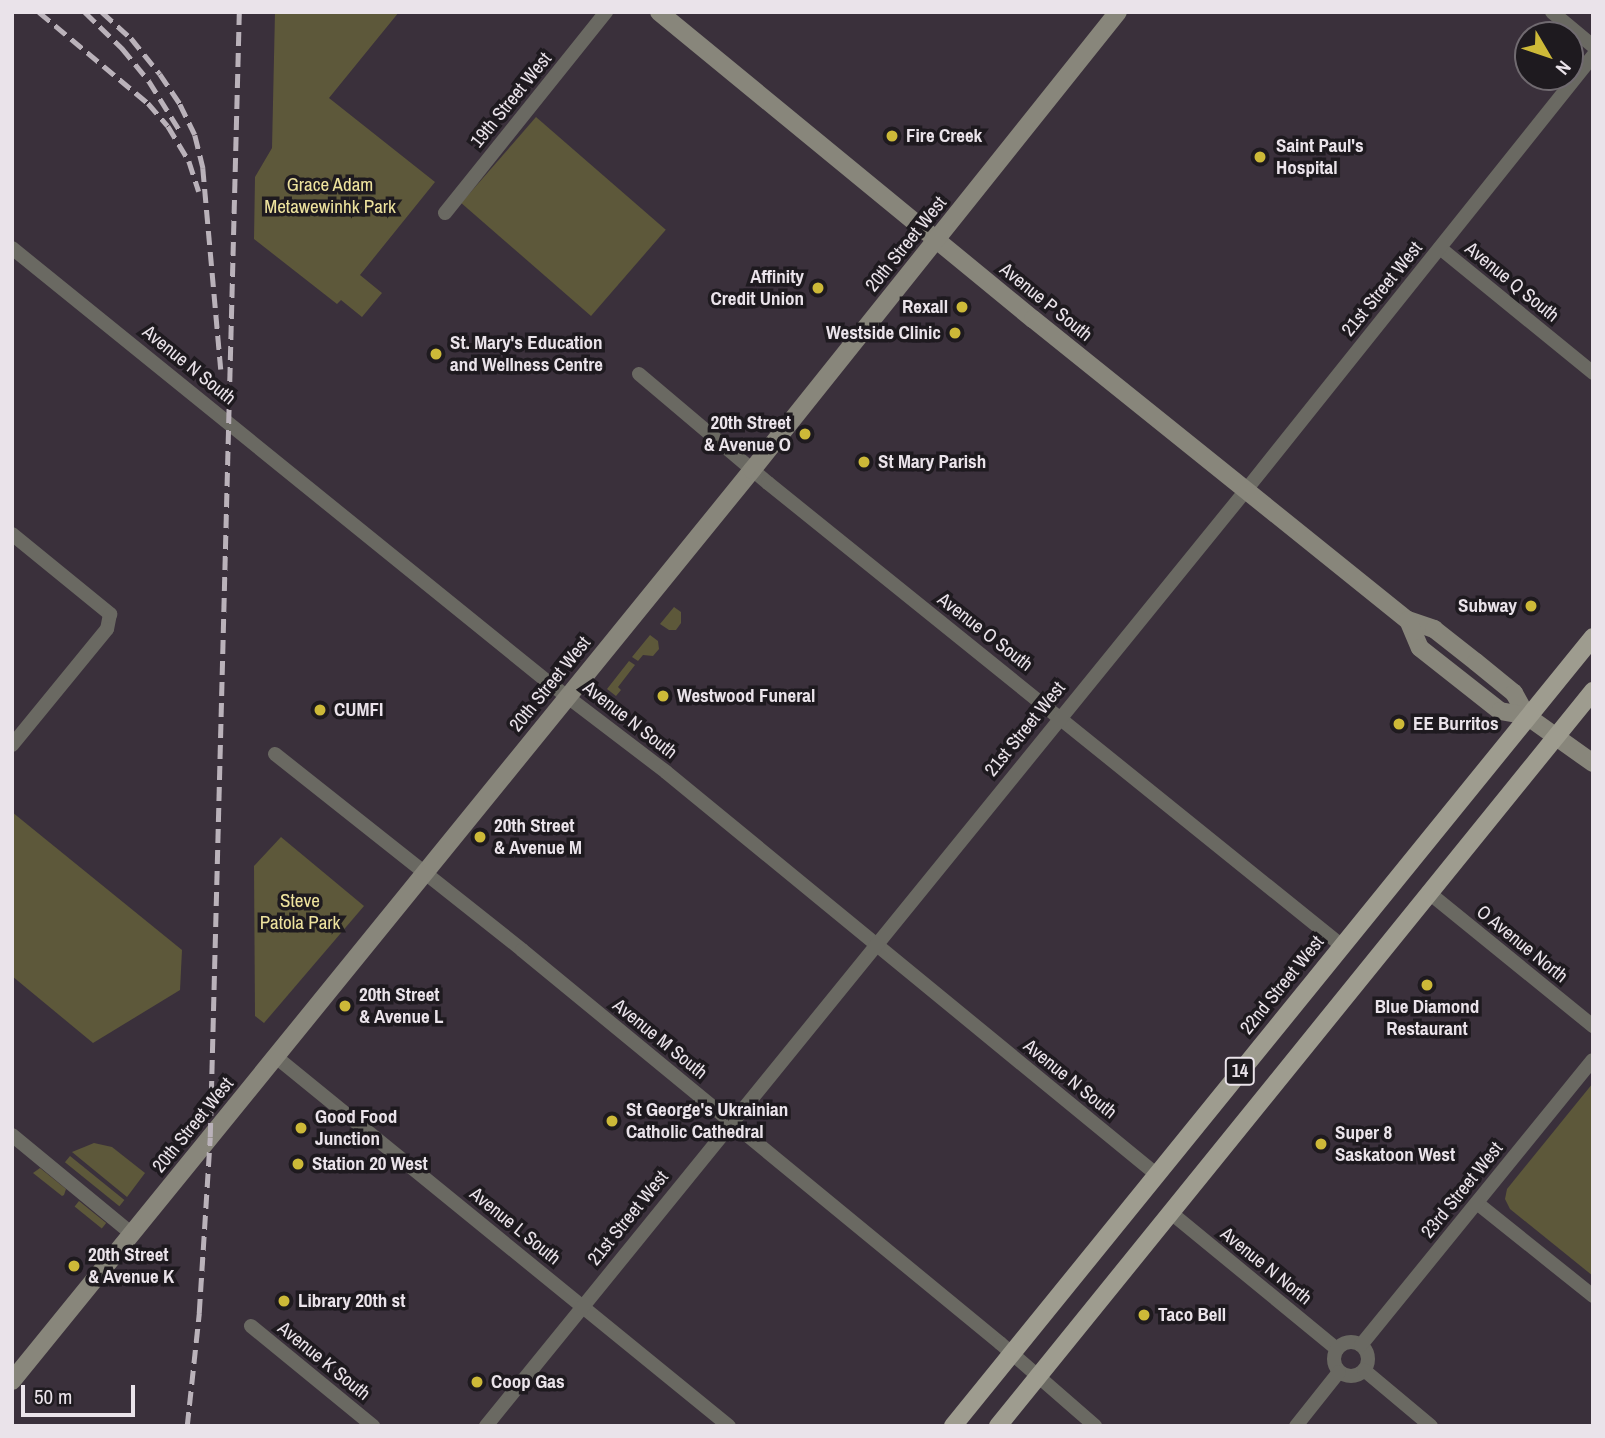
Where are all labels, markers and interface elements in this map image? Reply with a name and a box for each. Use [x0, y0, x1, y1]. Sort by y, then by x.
north arrow [1514, 21, 1584, 91]
street label: 19th Street West [466, 48, 556, 152]
text: N [1550, 55, 1577, 81]
place label: Fire Creek [906, 125, 982, 147]
marker: Fire Creek [884, 128, 900, 144]
place label: Saint Paul's Hospital [1276, 135, 1364, 179]
marker: Saint Paul's Hospital [1250, 147, 1270, 167]
park label: Grace Adam Metawewinhk Park [264, 174, 396, 218]
street label: 20th Street West [861, 192, 951, 296]
street label: 21st Street West [1337, 237, 1427, 341]
street label: Avenue Q South [1460, 237, 1564, 327]
street label: Avenue P South [995, 258, 1097, 346]
place label: Affinity Credit Union [711, 266, 804, 310]
marker: Affinity Credit Union [810, 280, 826, 296]
place label: Rexall [902, 296, 948, 318]
marker: Rexall [954, 299, 970, 315]
street label: Avenue N South [138, 321, 240, 409]
place label: Westside Clinic [826, 322, 941, 344]
marker: Westside Clinic [947, 325, 963, 341]
place label: St. Mary's Education and Wellness Centre [450, 332, 603, 376]
marker: St. Mary's Education and Wellness Centre [428, 346, 444, 362]
place label: 20th Street & Avenue O [703, 412, 791, 456]
marker: 20th Street & Avenue O [797, 426, 813, 442]
place label: St Mary Parish [878, 451, 986, 473]
marker: St Mary Parish [856, 454, 872, 470]
street label: Avenue O South [933, 588, 1037, 676]
place label: Subway [1458, 595, 1517, 617]
marker: Subway [1523, 598, 1539, 614]
street label: 20th Street West [505, 632, 595, 736]
street label: Avenue N South [578, 676, 682, 764]
street label: 21st Street West [980, 677, 1070, 781]
place label: Westwood Funeral [677, 685, 815, 707]
marker: Westwood Funeral [655, 688, 671, 704]
place label: CUMFI [334, 699, 383, 721]
marker: CUMFI [312, 702, 328, 718]
place label: EE Burritos [1413, 713, 1499, 735]
marker: EE Burritos [1391, 716, 1407, 732]
place label: 20th Street & Avenue M [494, 815, 583, 859]
marker: 20th Street & Avenue M [472, 829, 488, 845]
park label: Steve Patola Park [260, 890, 340, 934]
street label: O Avenue North [1472, 900, 1572, 988]
street label: 22nd Street West [1235, 931, 1329, 1039]
marker: Blue Diamond Restaurant [1419, 977, 1435, 993]
place label: 20th Street & Avenue L [359, 984, 444, 1028]
street label: Avenue M South [608, 994, 712, 1084]
place label: Blue Diamond Restaurant [1375, 996, 1479, 1040]
marker: 20th Street & Avenue L [337, 998, 353, 1014]
street label: Avenue N South [1019, 1035, 1121, 1123]
road number: 14 [1224, 1056, 1256, 1086]
street label: 20th Street West [148, 1073, 238, 1177]
place label: St George's Ukrainian Catholic Cathedral [626, 1099, 788, 1143]
place label: Good Food Junction [315, 1106, 397, 1150]
marker: St George's Ukrainian Catholic Cathedral [604, 1113, 620, 1129]
marker: Good Food Junction [293, 1120, 309, 1136]
place label: Super 8 Saskatoon West [1335, 1122, 1455, 1166]
marker: Super 8 Saskatoon West [1313, 1136, 1329, 1152]
street label: 23rd Street West [1416, 1138, 1508, 1242]
place label: Station 20 West [312, 1153, 428, 1175]
marker: Station 20 West [290, 1156, 306, 1172]
street label: 21st Street West [583, 1166, 673, 1270]
street label: Avenue L South [465, 1182, 565, 1270]
street label: Avenue N North [1216, 1222, 1316, 1310]
place label: 20th Street & Avenue K [88, 1244, 175, 1288]
marker: 20th Street & Avenue K [66, 1258, 82, 1274]
place label: Library 20th st [298, 1290, 405, 1312]
marker: Library 20th st [276, 1293, 292, 1309]
place label: Taco Bell [1158, 1304, 1226, 1326]
marker: Taco Bell [1136, 1307, 1152, 1323]
street label: Avenue K South [273, 1317, 375, 1405]
place label: Coop Gas [491, 1371, 565, 1393]
scale bar [24, 1372, 138, 1416]
marker: Coop Gas [469, 1374, 485, 1390]
text: 50 m [34, 1382, 72, 1411]

